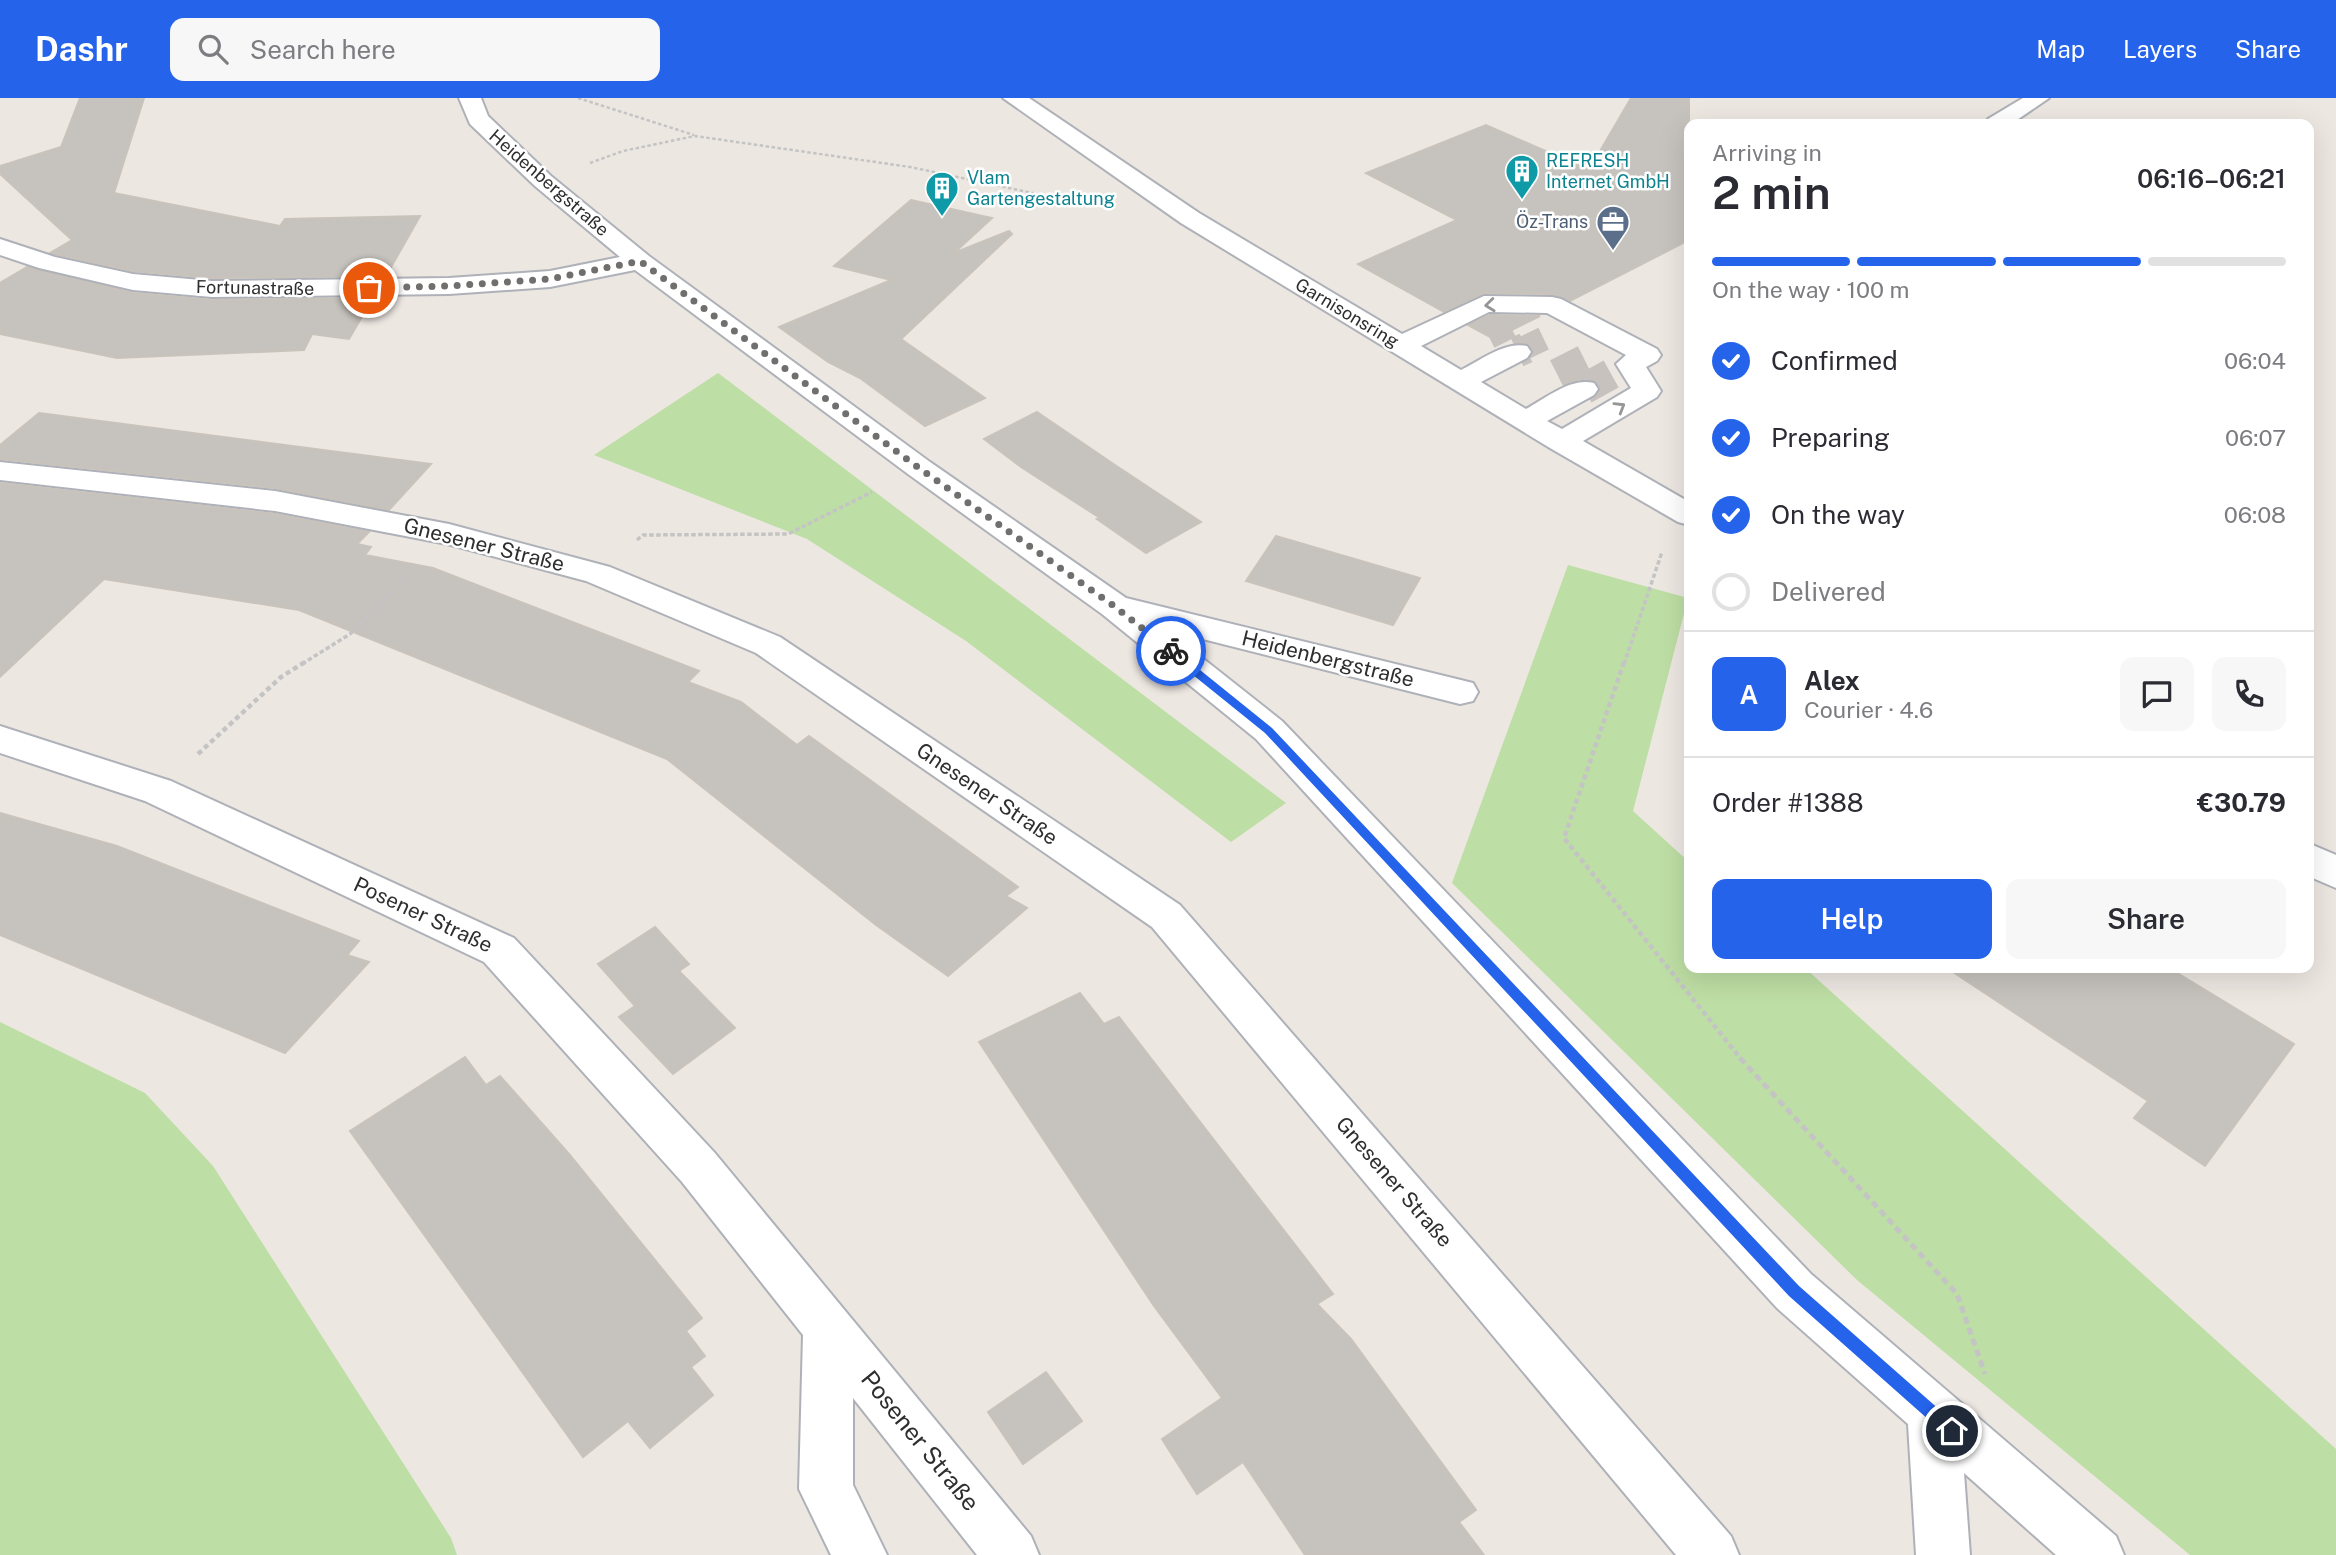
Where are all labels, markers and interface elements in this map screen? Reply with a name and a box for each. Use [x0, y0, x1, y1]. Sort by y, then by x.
search box [170, 18, 660, 81]
text: Dashr [35, 30, 128, 68]
icon: search [194, 30, 232, 68]
text: Search here [250, 34, 396, 65]
text: Map [2036, 35, 2085, 63]
text: Layers [2123, 35, 2197, 63]
text: Share [2235, 35, 2301, 63]
street label: Heidenbergstraße [485, 125, 613, 240]
text: Arriving in [1712, 139, 1822, 166]
place label: REFRESH Internet GmbH [1546, 150, 1670, 192]
building icon: REFRESH Internet GmbH [1503, 152, 1541, 201]
text: 06:16–06:21 [2137, 163, 2286, 194]
text: 2 min [1712, 165, 1831, 219]
place label: Vlam Gartengestaltung [967, 167, 1115, 209]
building icon: Vlam Gartengestaltung [923, 169, 961, 218]
office icon: Öz-Trans [1594, 203, 1632, 252]
place label: Öz-Trans [1516, 210, 1588, 232]
pin [339, 258, 399, 318]
icon: bag [350, 269, 388, 307]
street label: Garnisonsring [1292, 273, 1403, 352]
street label: Fortunastraße [196, 276, 314, 299]
text: On the way · 100 m [1712, 276, 1909, 303]
one-way arrow [1484, 298, 1496, 313]
icon: check [1712, 342, 1750, 380]
text: Confirmed [1771, 345, 1898, 376]
text: 06:04 [2224, 347, 2286, 374]
one-way arrow [1613, 402, 1626, 415]
icon: check [1712, 419, 1750, 457]
text: Preparing [1771, 422, 1890, 453]
text: 06:07 [2225, 424, 2286, 451]
icon: check [1712, 496, 1750, 534]
text: On the way [1771, 499, 1905, 530]
text: 06:08 [2224, 501, 2286, 528]
street label: Gnesener Straße [401, 512, 567, 577]
text: Delivered [1771, 576, 1886, 607]
courier [1136, 616, 1206, 686]
street label: Heidenbergstraße [1239, 625, 1417, 692]
icon: bike [1152, 632, 1190, 670]
button: chat [2120, 657, 2194, 731]
button: phone [2212, 657, 2286, 731]
text: Alex [1804, 665, 1860, 696]
text: A [1740, 679, 1758, 710]
text: Courier · 4.6 [1804, 696, 1933, 723]
street label: Gnesener Straße [912, 737, 1063, 850]
text: Order #1388 [1712, 787, 1864, 818]
text: €30.79 [2197, 787, 2286, 818]
street label: Posener Straße [350, 871, 497, 958]
button: Help [1712, 879, 1992, 959]
button: Share [2006, 879, 2286, 959]
street label: Gnesener Straße [1331, 1111, 1458, 1252]
street label: Posener Straße [856, 1365, 986, 1516]
pin [1922, 1401, 1982, 1461]
icon: home [1933, 1412, 1971, 1450]

